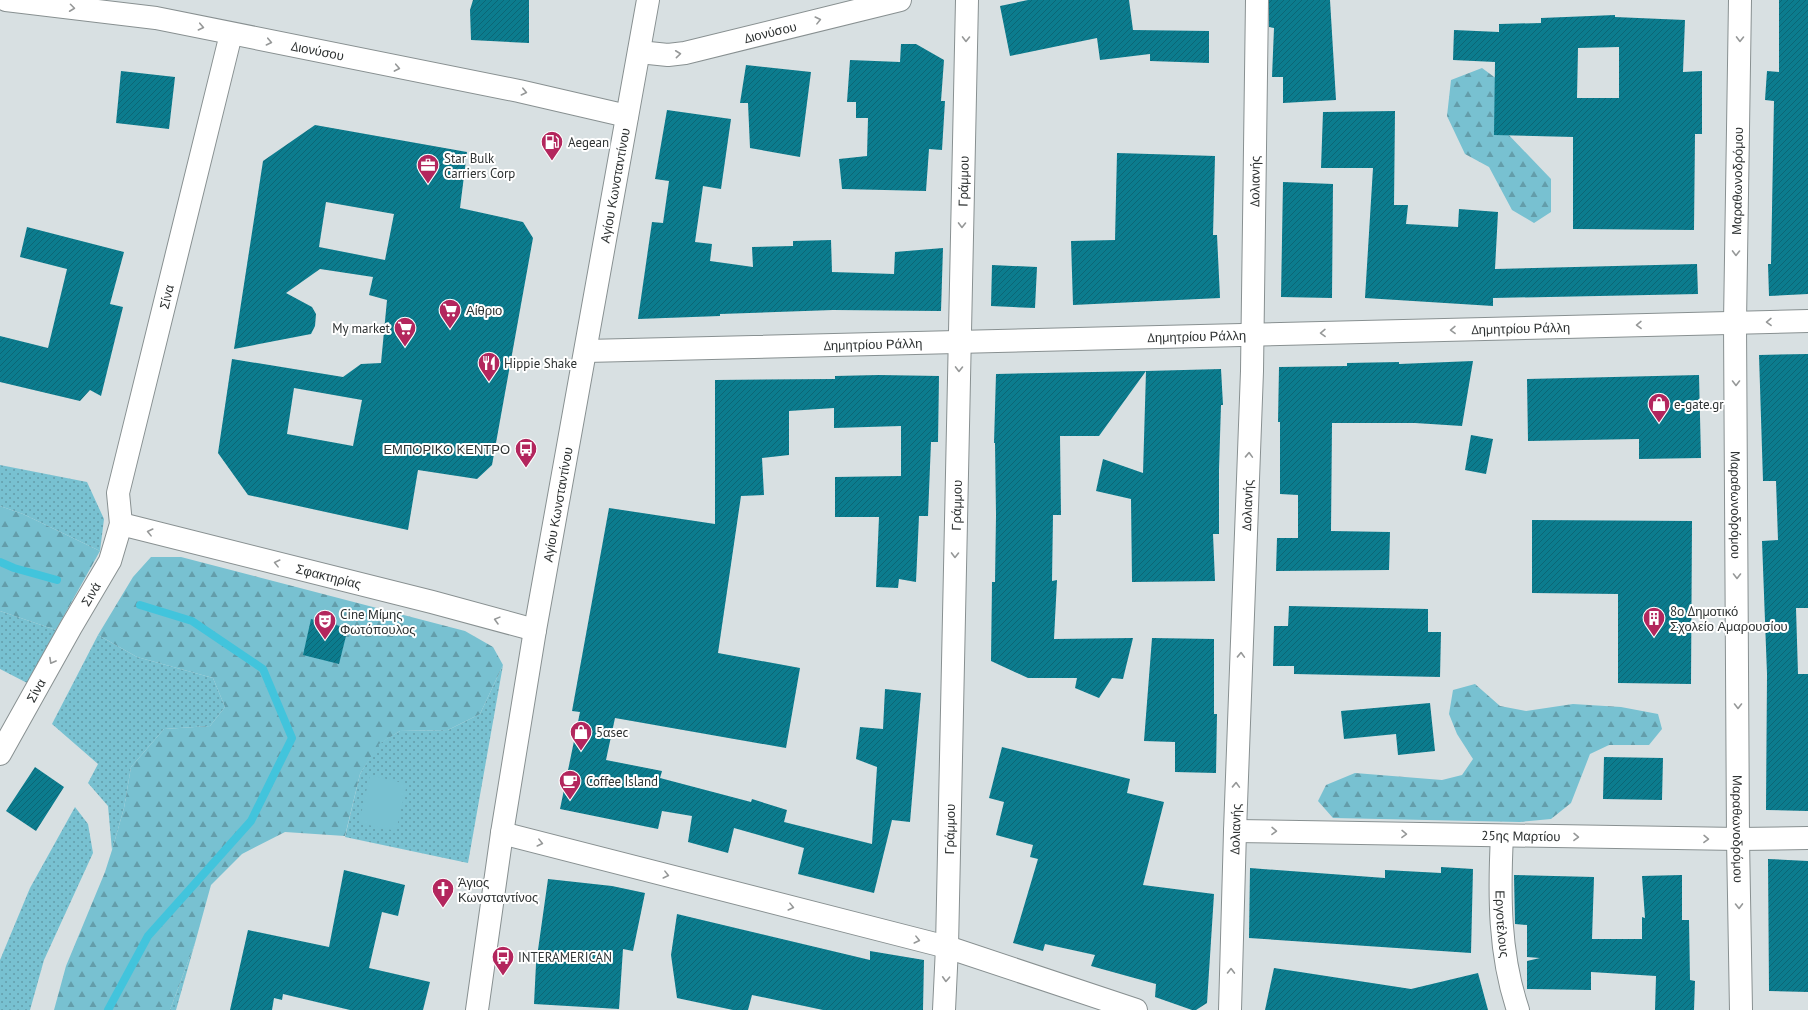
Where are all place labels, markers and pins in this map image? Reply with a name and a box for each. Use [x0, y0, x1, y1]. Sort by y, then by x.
fuel station icon: Aegean [539, 129, 565, 162]
place label: Aegean [568, 134, 609, 151]
place label: Star Bulk Carriers Corp [444, 150, 515, 182]
office icon: Star Bulk Carriers Corp [415, 152, 441, 185]
supermarket icon: Αίθριο [437, 297, 463, 330]
place label: Αίθριο [466, 302, 502, 319]
supermarket icon: My market [392, 315, 418, 348]
place label: My market [332, 320, 391, 337]
restaurant icon: Hippie Shake [476, 350, 502, 383]
place label: Hippie Shake [504, 355, 577, 372]
shop icon: e-gate.gr [1646, 391, 1672, 424]
place label: e-gate.gr [1674, 396, 1724, 413]
bus stop icon: ΕΜΠΟΡΙΚΟ ΚΕΝΤΡΟ [513, 436, 539, 469]
place label: ΕΜΠΟΡΙΚΟ ΚΕΝΤΡΟ [383, 441, 510, 458]
place label: 8ο Δημοτικό Σχολείο Αμαρουσίου [1670, 603, 1788, 635]
building icon: 8ο Δημοτικό Σχολείο Αμαρουσίου [1641, 605, 1667, 638]
place label: Cine Μίμης Φωτόπουλος [340, 606, 415, 638]
theatre icon: Cine Μίμης Φωτόπουλος [312, 608, 338, 641]
shop icon: 5αsec [568, 719, 594, 752]
place label: 5αsec [596, 724, 629, 741]
cafe icon: Coffee Island [557, 768, 583, 801]
place label: Coffee Island [586, 773, 658, 790]
place label: Άγιος Κωνσταντίνος [458, 874, 538, 906]
church icon: Άγιος Κωνσταντίνος [430, 876, 456, 909]
bus stop icon: INTERAMERICAN [490, 944, 516, 977]
place label: INTERAMERICAN [518, 949, 612, 966]

